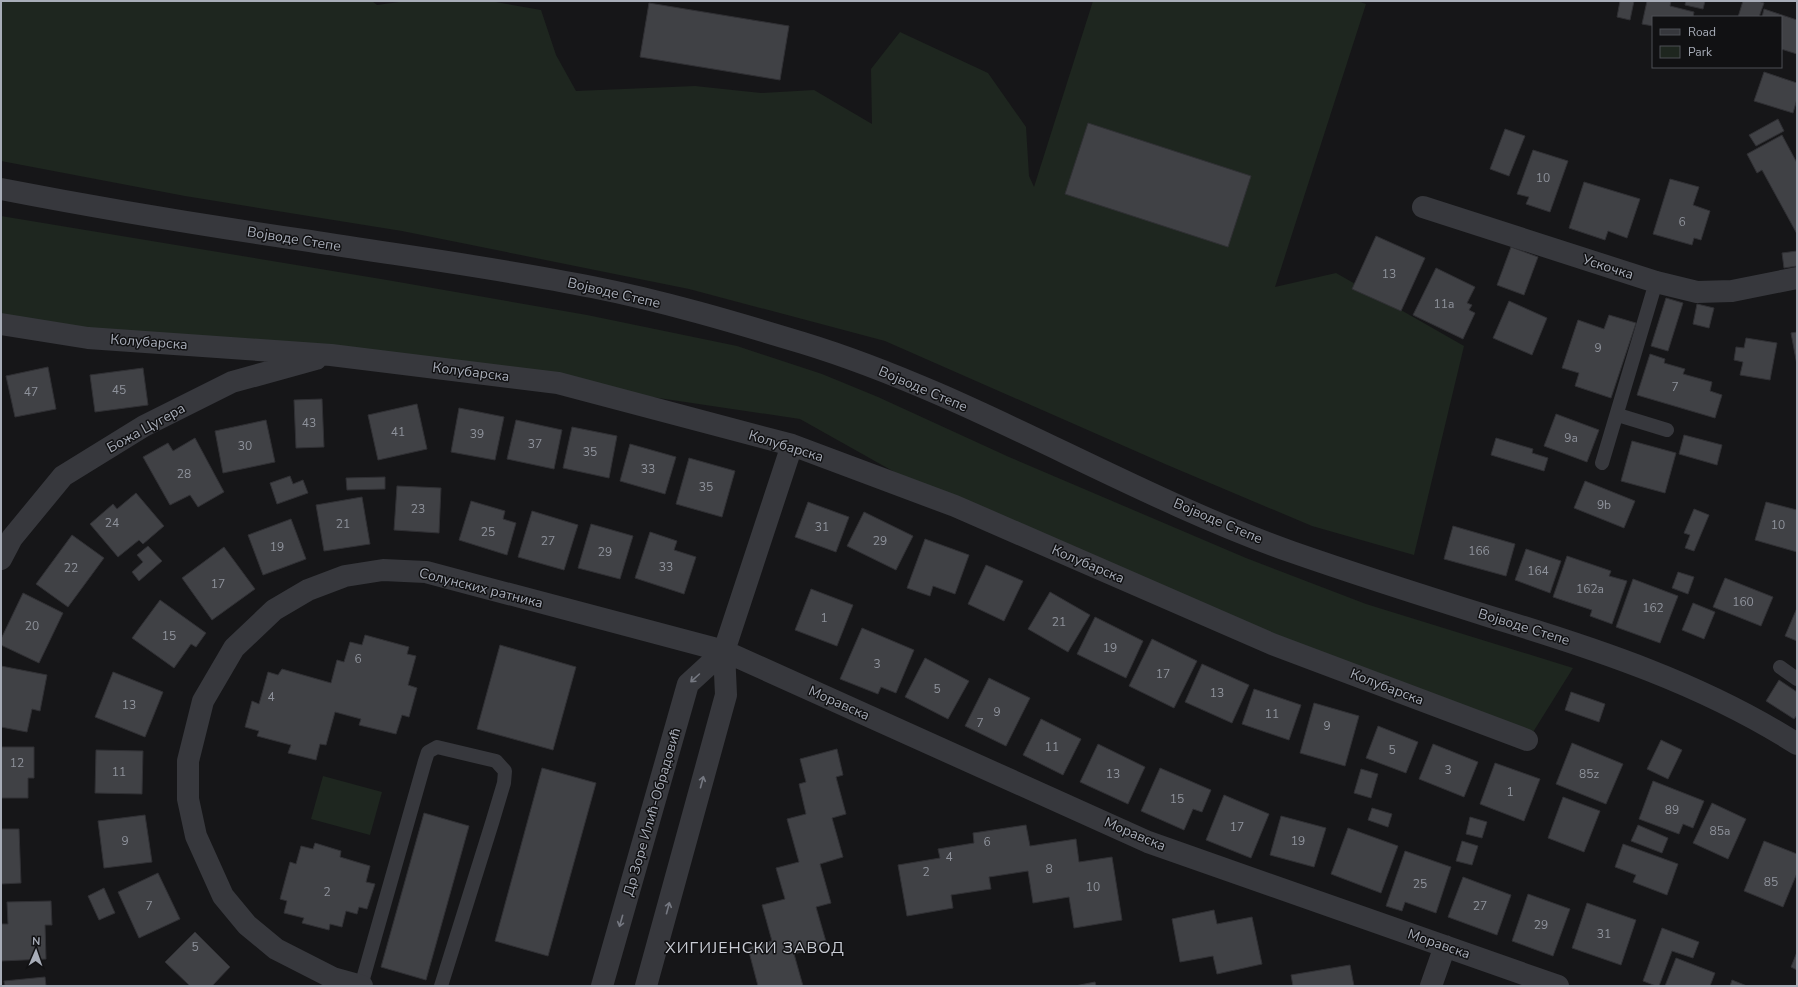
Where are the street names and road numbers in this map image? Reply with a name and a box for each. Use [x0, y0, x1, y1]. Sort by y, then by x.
street label: Војводе Степе [246, 222, 342, 256]
street label: Ускочка [1579, 250, 1636, 284]
street label: Војводе Степе [566, 273, 662, 313]
street label: Колубарска [110, 330, 188, 354]
street label: Колубарска [431, 358, 511, 386]
street label: Војводе Степе [876, 362, 970, 416]
street label: Божа Цугера [103, 399, 189, 457]
street label: Колубарска [746, 426, 826, 466]
street label: Војводе Степе [1171, 494, 1265, 548]
street label: Колубарска [1049, 540, 1127, 588]
street label: Солунских ратника [417, 563, 545, 613]
street label: Војводе Степе [1476, 604, 1572, 650]
street label: Колубарска [1347, 664, 1427, 710]
street label: Моравска [805, 681, 873, 725]
street label: Др Зоре Илић-Обрадовић [619, 726, 685, 898]
street label: Моравска [1101, 813, 1169, 855]
street label: Моравска [1405, 924, 1473, 964]

